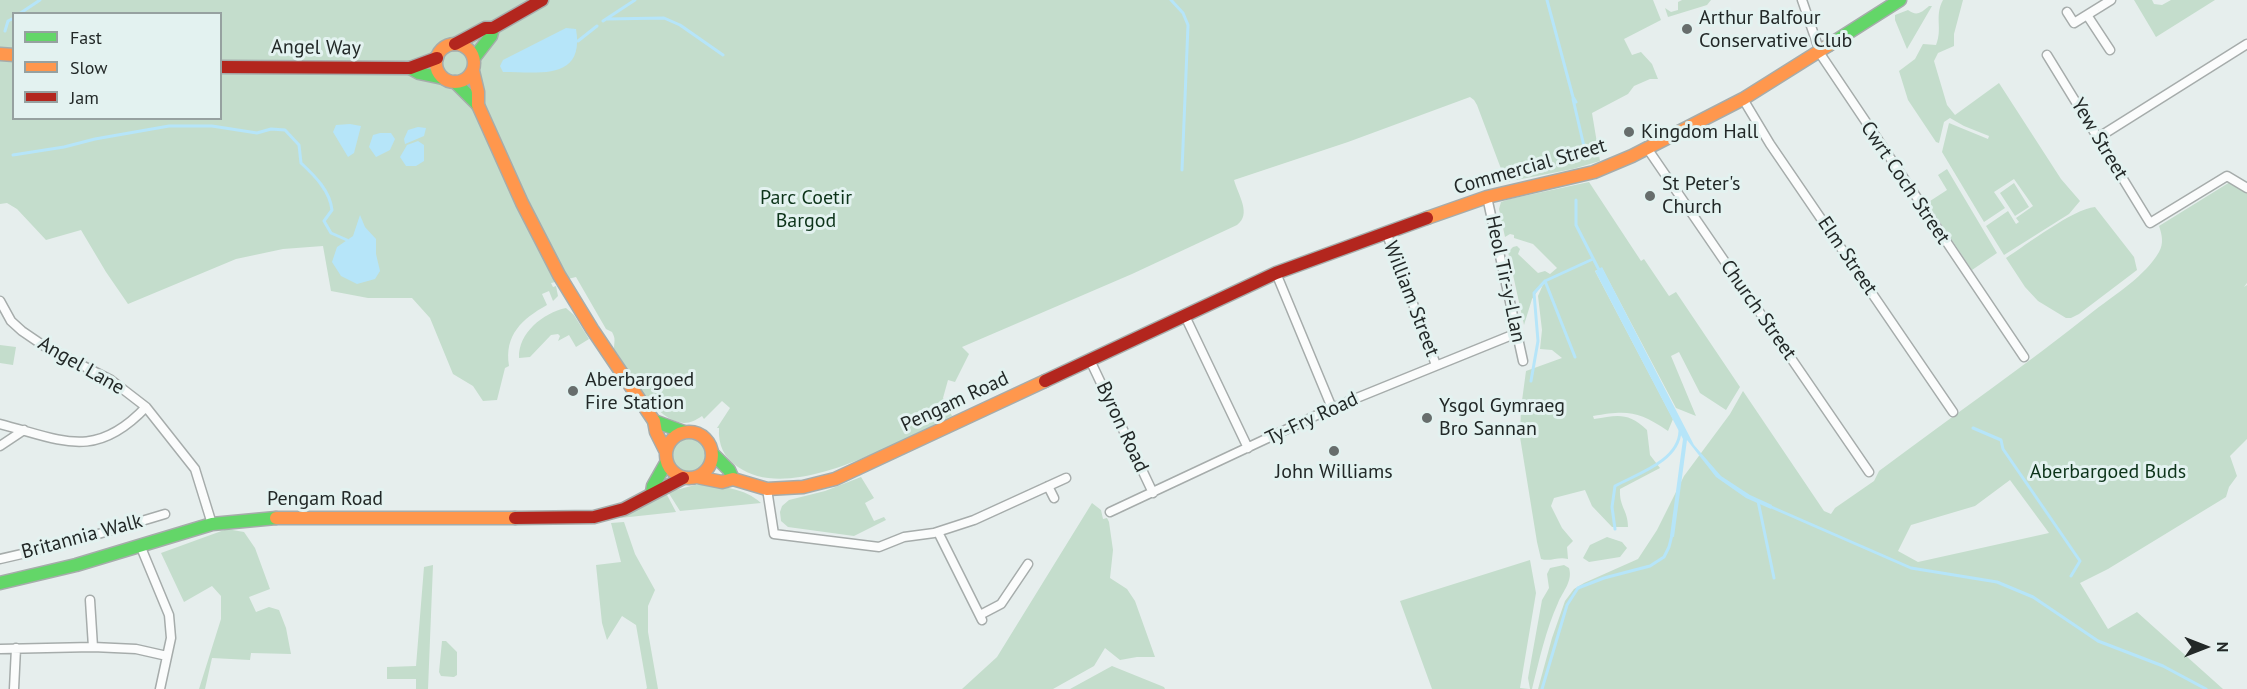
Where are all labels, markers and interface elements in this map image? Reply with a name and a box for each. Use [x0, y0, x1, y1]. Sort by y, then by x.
place label: Arthur Balfour Conservative Club [1699, 6, 1852, 53]
legend [12, 12, 222, 120]
marker: Arthur Balfour Conservative Club [1680, 22, 1694, 36]
text: Fast [70, 26, 102, 49]
street label: Angel Way [271, 35, 361, 61]
text: Slow [70, 56, 108, 79]
text: Jam [70, 86, 99, 109]
street label: Yew Street [2065, 94, 2133, 184]
street label: Cwrt Coch Street [1855, 117, 1955, 249]
place label: Kingdom Hall [1641, 120, 1758, 144]
marker: Kingdom Hall [1622, 125, 1636, 139]
street label: Commercial Street [1451, 134, 1609, 200]
place label: St Peter's Church [1662, 172, 1740, 219]
park label: Parc Coetir Bargod [760, 186, 852, 233]
marker: St Peter's Church [1643, 189, 1657, 203]
street label: Elm Street [1812, 212, 1882, 300]
street label: Heol Tir-y-Llan [1480, 213, 1530, 345]
street label: William Street [1378, 238, 1444, 360]
street label: Church Street [1715, 255, 1801, 365]
street label: Angel Lane [34, 332, 128, 400]
street label: Pengam Road [897, 367, 1013, 437]
place label: Aberbargoed Fire Station [585, 368, 694, 415]
street label: Byron Road [1091, 378, 1153, 476]
marker: Aberbargoed Fire Station [566, 384, 580, 398]
street label: Ty-Fry Road [1262, 387, 1362, 451]
place label: Ysgol Gymraeg Bro Sannan [1439, 394, 1565, 441]
marker: Ysgol Gymraeg Bro Sannan [1420, 411, 1434, 425]
marker: John Williams [1327, 444, 1341, 458]
place label: John Williams [1275, 460, 1393, 484]
park label: Aberbargoed Buds [2030, 460, 2186, 484]
street label: Pengam Road [267, 487, 383, 511]
street label: Britannia Walk [19, 509, 145, 565]
north arrow [2175, 617, 2235, 677]
text: N [2213, 642, 2233, 652]

